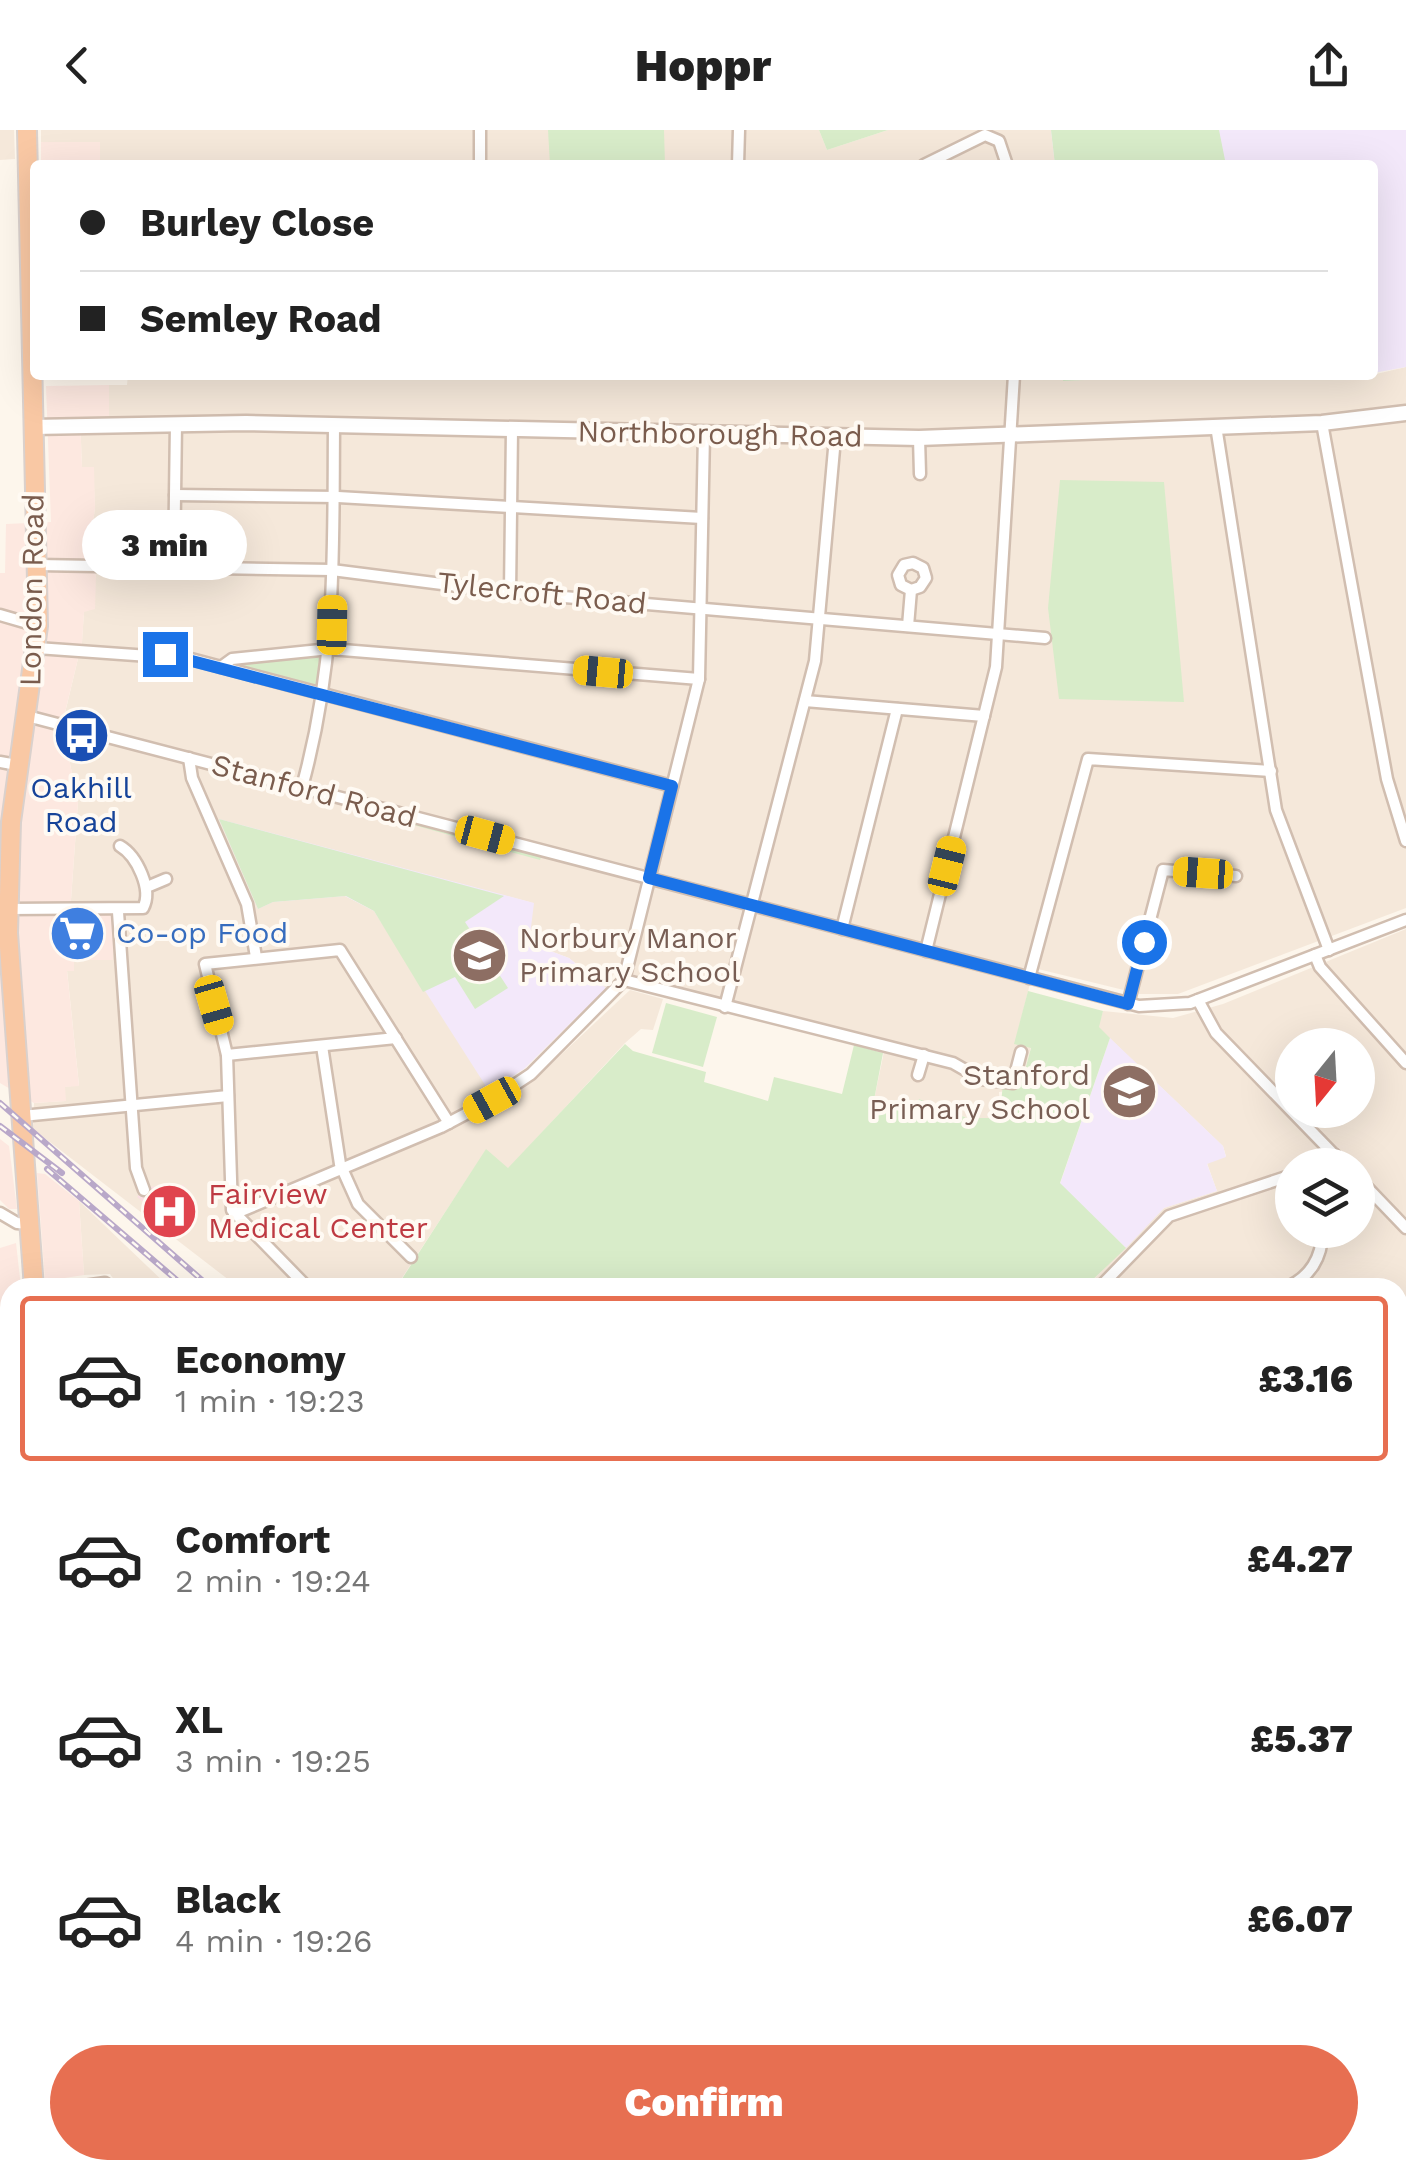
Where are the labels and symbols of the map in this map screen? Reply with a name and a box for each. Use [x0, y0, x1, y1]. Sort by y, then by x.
street label: Northborough Road [577, 414, 863, 453]
street label: London Road [12, 493, 51, 687]
callout: 3 min [82, 509, 248, 579]
street label: Tylecroft Road [436, 564, 648, 621]
car [316, 595, 348, 655]
route end [143, 632, 188, 677]
car [572, 654, 634, 690]
bus stop icon: Oakhill Road [51, 706, 111, 766]
street label: Stanford Road [208, 746, 420, 835]
place label: Oakhill Road [30, 770, 132, 839]
car [452, 813, 518, 857]
car [925, 833, 969, 899]
car [1172, 856, 1234, 890]
supermarket icon: Co-op Food [47, 903, 107, 963]
place label: Co-op Food [116, 915, 288, 950]
place label: Norbury Manor Primary School [519, 920, 740, 989]
route start [1122, 920, 1167, 965]
school or university icon: Norbury Manor Primary School [450, 925, 510, 985]
car [191, 972, 237, 1038]
north arrow [1275, 1028, 1375, 1128]
place label: Stanford Primary School [869, 1057, 1090, 1126]
school or university icon: Stanford Primary School [1099, 1062, 1159, 1122]
car [458, 1072, 526, 1128]
place label: Fairview Medical Center [208, 1176, 428, 1245]
hospital icon: Fairview Medical Center [139, 1181, 199, 1241]

